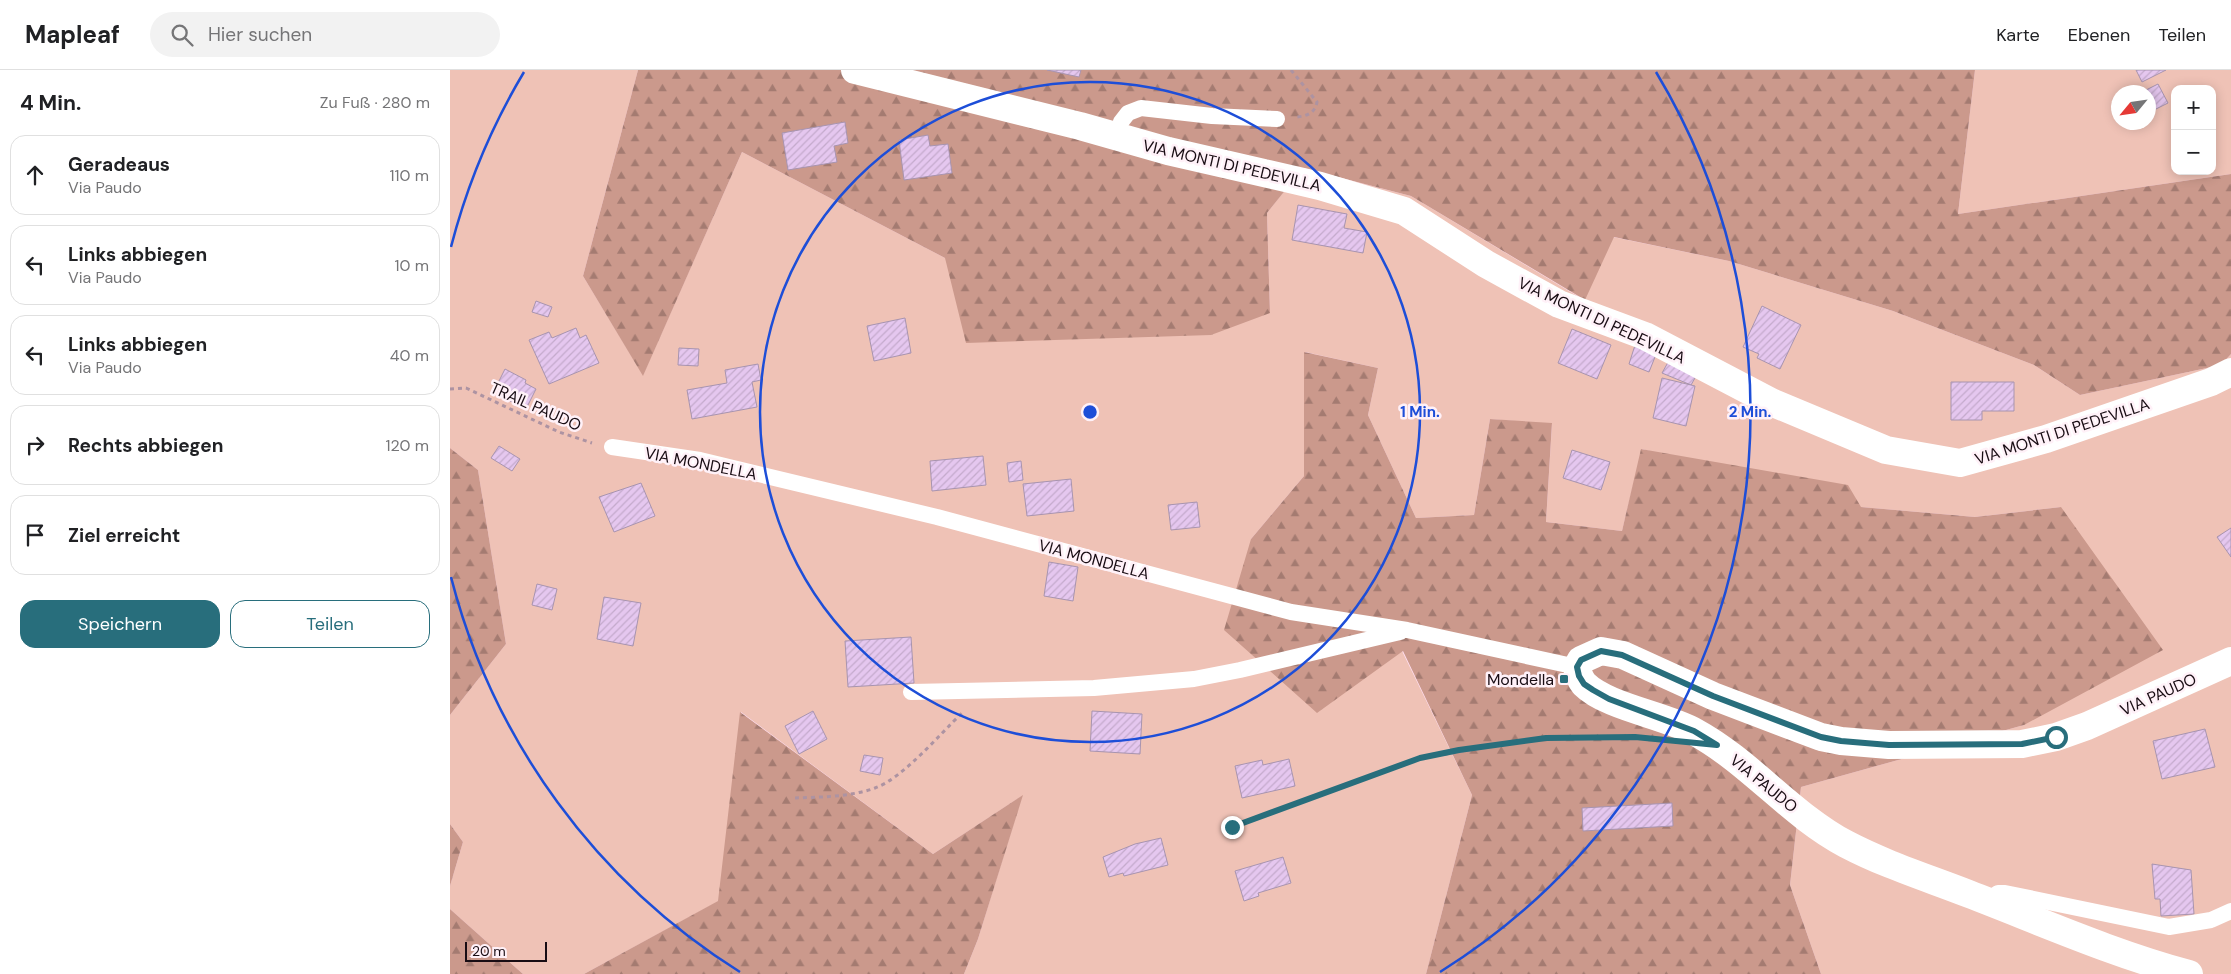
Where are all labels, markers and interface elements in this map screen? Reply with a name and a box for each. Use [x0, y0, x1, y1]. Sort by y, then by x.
search box [150, 12, 500, 57]
text: Mapleaf [25, 19, 120, 50]
icon: search [168, 21, 196, 49]
text: Hier suchen [208, 22, 312, 47]
text: Karte [1996, 23, 2040, 47]
text: Ebenen [2068, 23, 2130, 47]
text: Teilen [2158, 23, 2206, 47]
north arrow [2111, 85, 2156, 130]
map controls [2171, 85, 2216, 175]
button: + [2171, 85, 2216, 130]
text: 4 Min. [20, 89, 81, 117]
text: Zu Fuß · 280 m [320, 92, 430, 113]
button: − [2171, 130, 2216, 175]
street label: VIA MONTI DI PEDEVILLA [1141, 135, 1324, 196]
text: Geradeaus [68, 152, 170, 177]
icon: ahead [21, 161, 49, 189]
text: 110 m [390, 165, 429, 186]
text: Via Paudo [68, 177, 142, 198]
text: Links abbiegen [68, 242, 207, 267]
icon: left [21, 251, 49, 279]
text: 10 m [395, 255, 429, 276]
text: Via Paudo [68, 267, 142, 288]
street label: VIA MONTI DI PEDEVILLA [1515, 272, 1689, 369]
text: Links abbiegen [68, 332, 207, 357]
icon: left [21, 341, 49, 369]
text: 40 m [390, 345, 429, 366]
text: Via Paudo [68, 357, 142, 378]
street label: TRAIL PAUDO [487, 377, 585, 436]
street label: VIA MONTI DI PEDEVILLA [1972, 393, 2153, 470]
text: 1 Min. [1400, 402, 1440, 422]
text: 2 Min. [1729, 402, 1772, 422]
centre of rings [1081, 403, 1099, 421]
icon: right [21, 431, 49, 459]
text: Rechts abbiegen [68, 433, 223, 458]
text: 120 m [385, 435, 429, 456]
street label: VIA MONDELLA [643, 442, 759, 485]
icon: arrive [21, 521, 49, 549]
text: Ziel erreicht [68, 523, 180, 548]
street label: VIA MONDELLA [1036, 535, 1152, 584]
button: Speichern [20, 600, 220, 648]
button: Teilen [230, 600, 430, 648]
street label: VIA PAUDO [2117, 668, 2200, 721]
place label: Mondella [1487, 669, 1554, 690]
marker: Mondella [1558, 673, 1570, 685]
route start [2045, 726, 2068, 749]
street label: VIA PAUDO [1726, 750, 1802, 817]
route end [1221, 816, 1244, 839]
scale bar [465, 939, 548, 962]
text: 20 m [472, 942, 506, 960]

